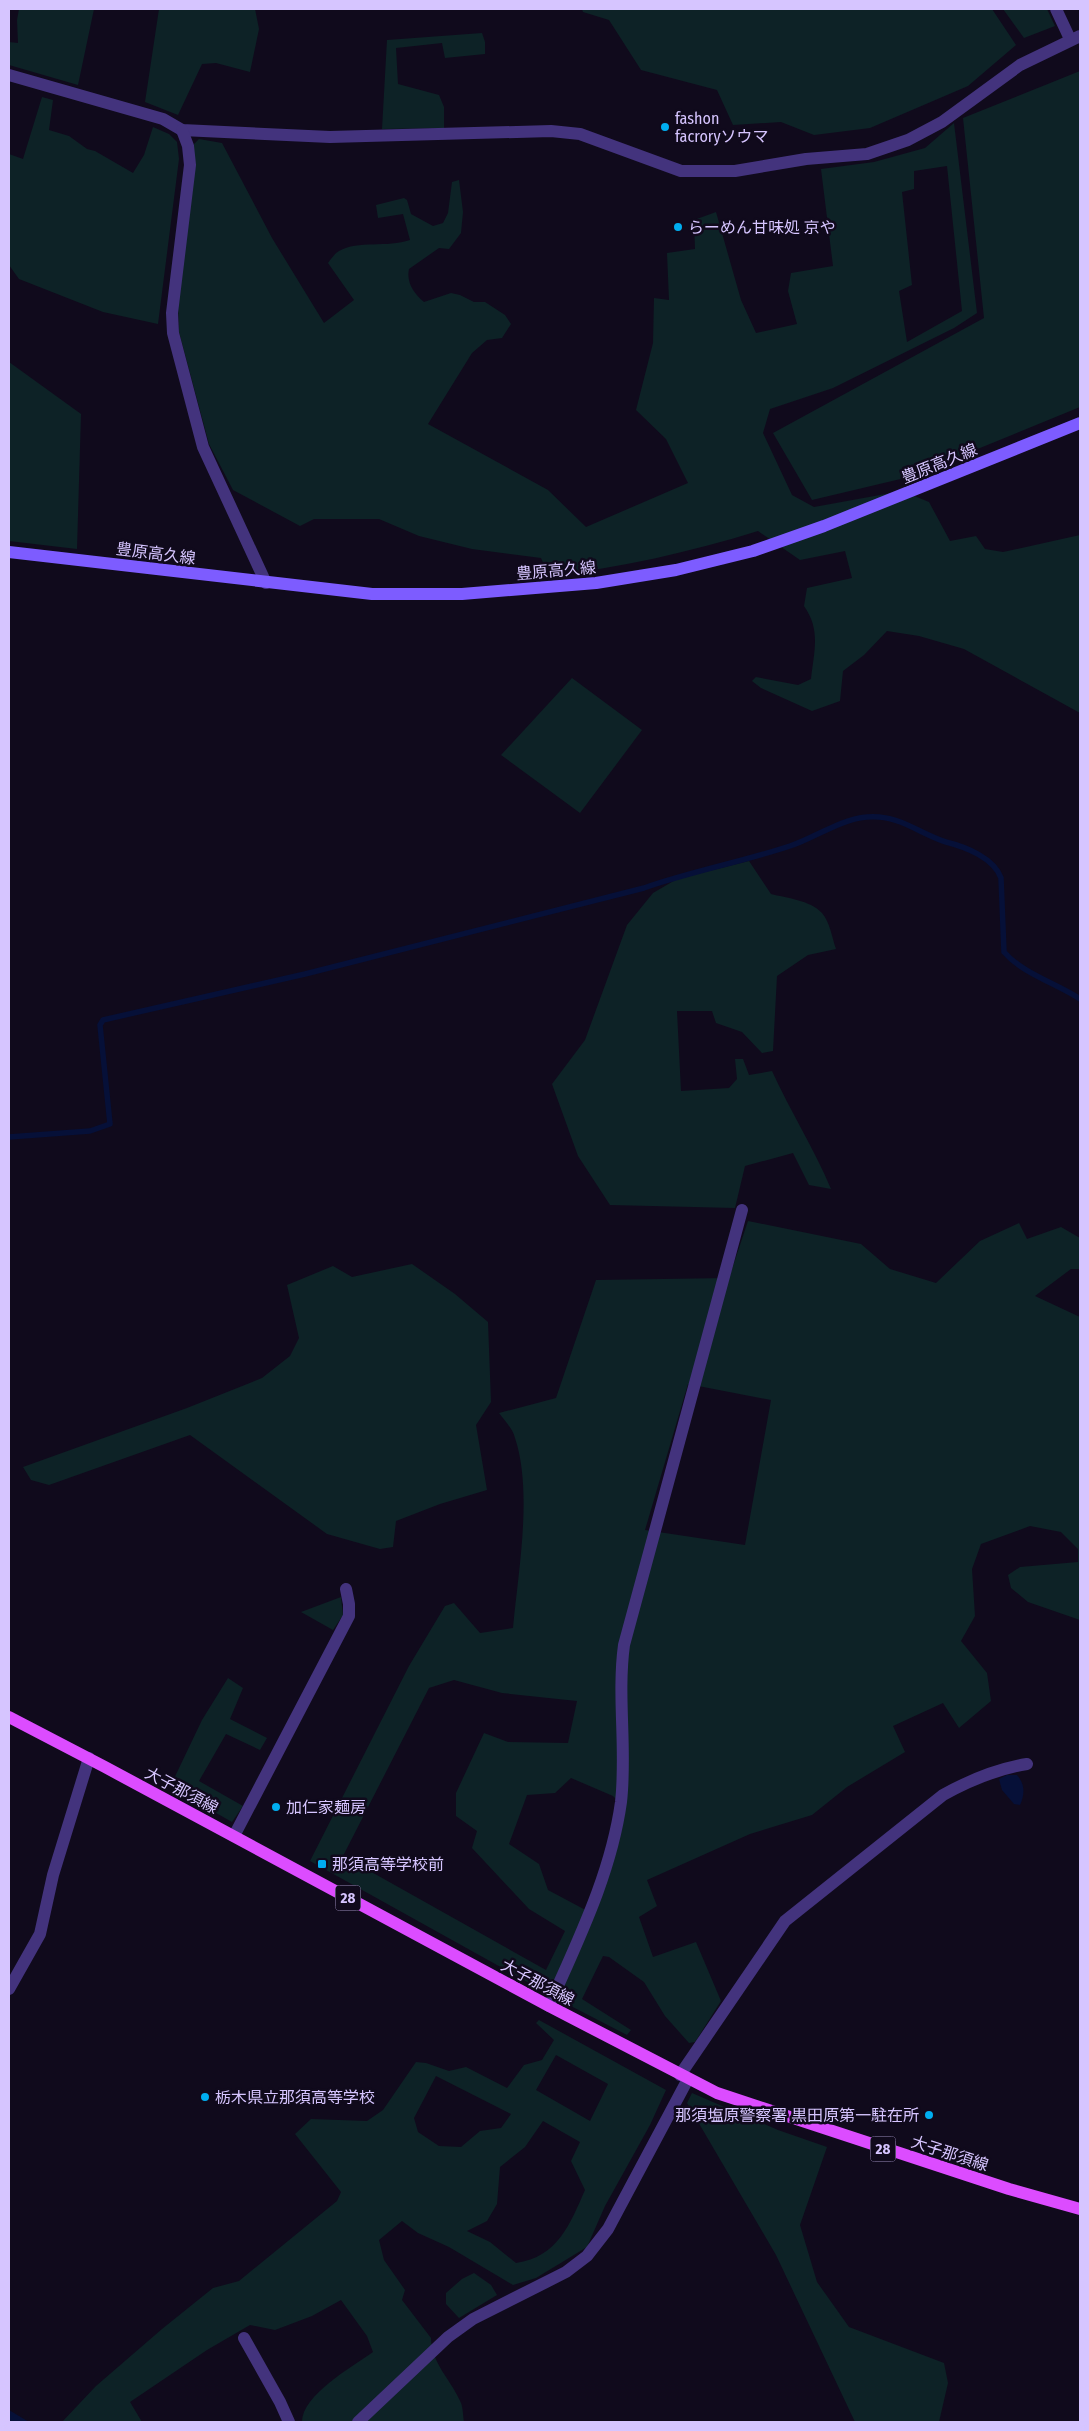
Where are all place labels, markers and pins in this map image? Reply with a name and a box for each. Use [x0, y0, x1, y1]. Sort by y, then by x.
place label: fashon facroryソウマ [675, 109, 769, 146]
marker: fashon facroryソウマ [659, 121, 671, 133]
place label: らーめん甘味処 京や [688, 218, 836, 237]
marker: らーめん甘味処 京や [672, 221, 684, 233]
place label: 加仁家麺房 [286, 1798, 366, 1817]
marker: 加仁家麺房 [270, 1801, 282, 1813]
place label: 那須高等学校前 [332, 1855, 444, 1874]
marker: 那須高等学校前 [316, 1858, 328, 1870]
place label: 栃木県立那須高等学校 [215, 2088, 375, 2107]
marker: 栃木県立那須高等学校 [199, 2091, 211, 2103]
place label: 那須塩原警察署 黒田原第一駐在所 [675, 2106, 919, 2125]
marker: 那須塩原警察署 黒田原第一駐在所 [923, 2109, 935, 2121]

